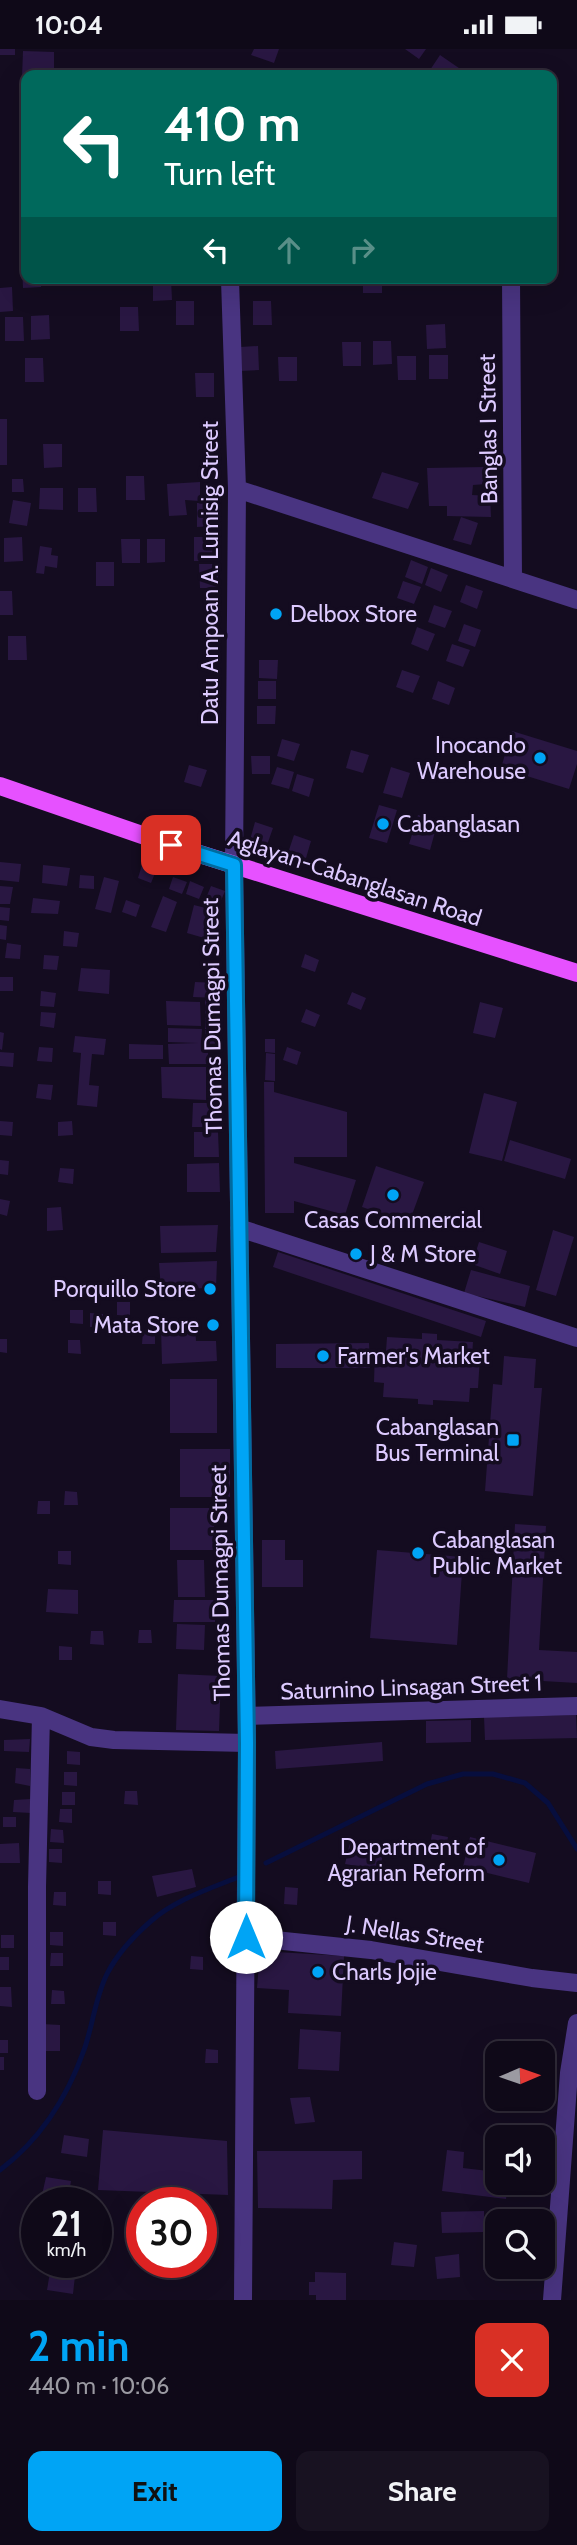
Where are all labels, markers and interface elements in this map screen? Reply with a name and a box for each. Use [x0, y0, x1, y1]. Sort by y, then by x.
text: 10:04 [35, 9, 103, 41]
text: 410 m [164, 94, 300, 153]
icon: left [49, 98, 140, 189]
text: Turn left [164, 154, 275, 193]
icon: left [197, 231, 235, 269]
icon: ahead [270, 231, 308, 269]
icon: right [343, 231, 381, 269]
street label: Banglas I Street [473, 353, 503, 504]
street label: Datu Ampoan A. Lumisig Street [196, 421, 224, 725]
place label: Delbox Store [290, 600, 417, 628]
marker: Delbox Store [268, 606, 284, 622]
place label: Inocando Warehouse [417, 731, 526, 785]
marker: Inocando Warehouse [532, 750, 548, 766]
place label: Cabanglasan [397, 810, 520, 838]
pin [141, 815, 201, 875]
marker: Cabanglasan [375, 816, 391, 832]
street label: Aglayan-Cabanglasan Road [225, 824, 485, 932]
icon: arrive [152, 826, 190, 864]
street label: Thomas Dumagpi Street [196, 897, 228, 1134]
marker: Casas Commercial [385, 1187, 401, 1203]
place label: Casas Commercial [304, 1206, 482, 1234]
place label: J & M Store [369, 1240, 476, 1268]
marker: J & M Store [348, 1246, 364, 1262]
place label: Porquillo Store [53, 1275, 196, 1303]
marker: Porquillo Store [202, 1281, 218, 1297]
place label: Mata Store [94, 1311, 199, 1339]
marker: Mata Store [205, 1317, 221, 1333]
place label: Farmer's Market [337, 1342, 490, 1370]
marker: Farmer's Market [315, 1348, 331, 1364]
place label: Cabanglasan Bus Terminal [375, 1413, 500, 1467]
marker: Cabanglasan Bus Terminal [505, 1432, 521, 1448]
street label: Thomas Dumagpi Street [204, 1464, 236, 1701]
place label: Cabanglasan Public Market [432, 1526, 562, 1580]
marker: Cabanglasan Public Market [410, 1545, 426, 1561]
street label: Saturnino Linsagan Street 1 [280, 1668, 542, 1706]
place label: Department of Agrarian Reform [328, 1833, 485, 1887]
marker: Department of Agrarian Reform [491, 1852, 507, 1868]
position arrow [209, 1900, 283, 1974]
street label: J. Nellas Street [343, 1909, 486, 1959]
place label: Charls Jojie [332, 1958, 437, 1986]
marker: Charls Jojie [310, 1964, 326, 1980]
north arrow [485, 2041, 555, 2111]
map controls [485, 2041, 555, 2279]
button: sound [485, 2125, 555, 2195]
speed limit sign: 30 [126, 2187, 217, 2278]
text: 21 [51, 2202, 82, 2245]
button: search [485, 2209, 555, 2279]
text: km/h [47, 2239, 86, 2261]
text: 2 min [28, 2320, 129, 2372]
button: close [475, 2323, 549, 2397]
text: 440 m · 10:06 [28, 2372, 169, 2400]
button: Exit [28, 2451, 282, 2531]
button: Share [296, 2451, 549, 2531]

